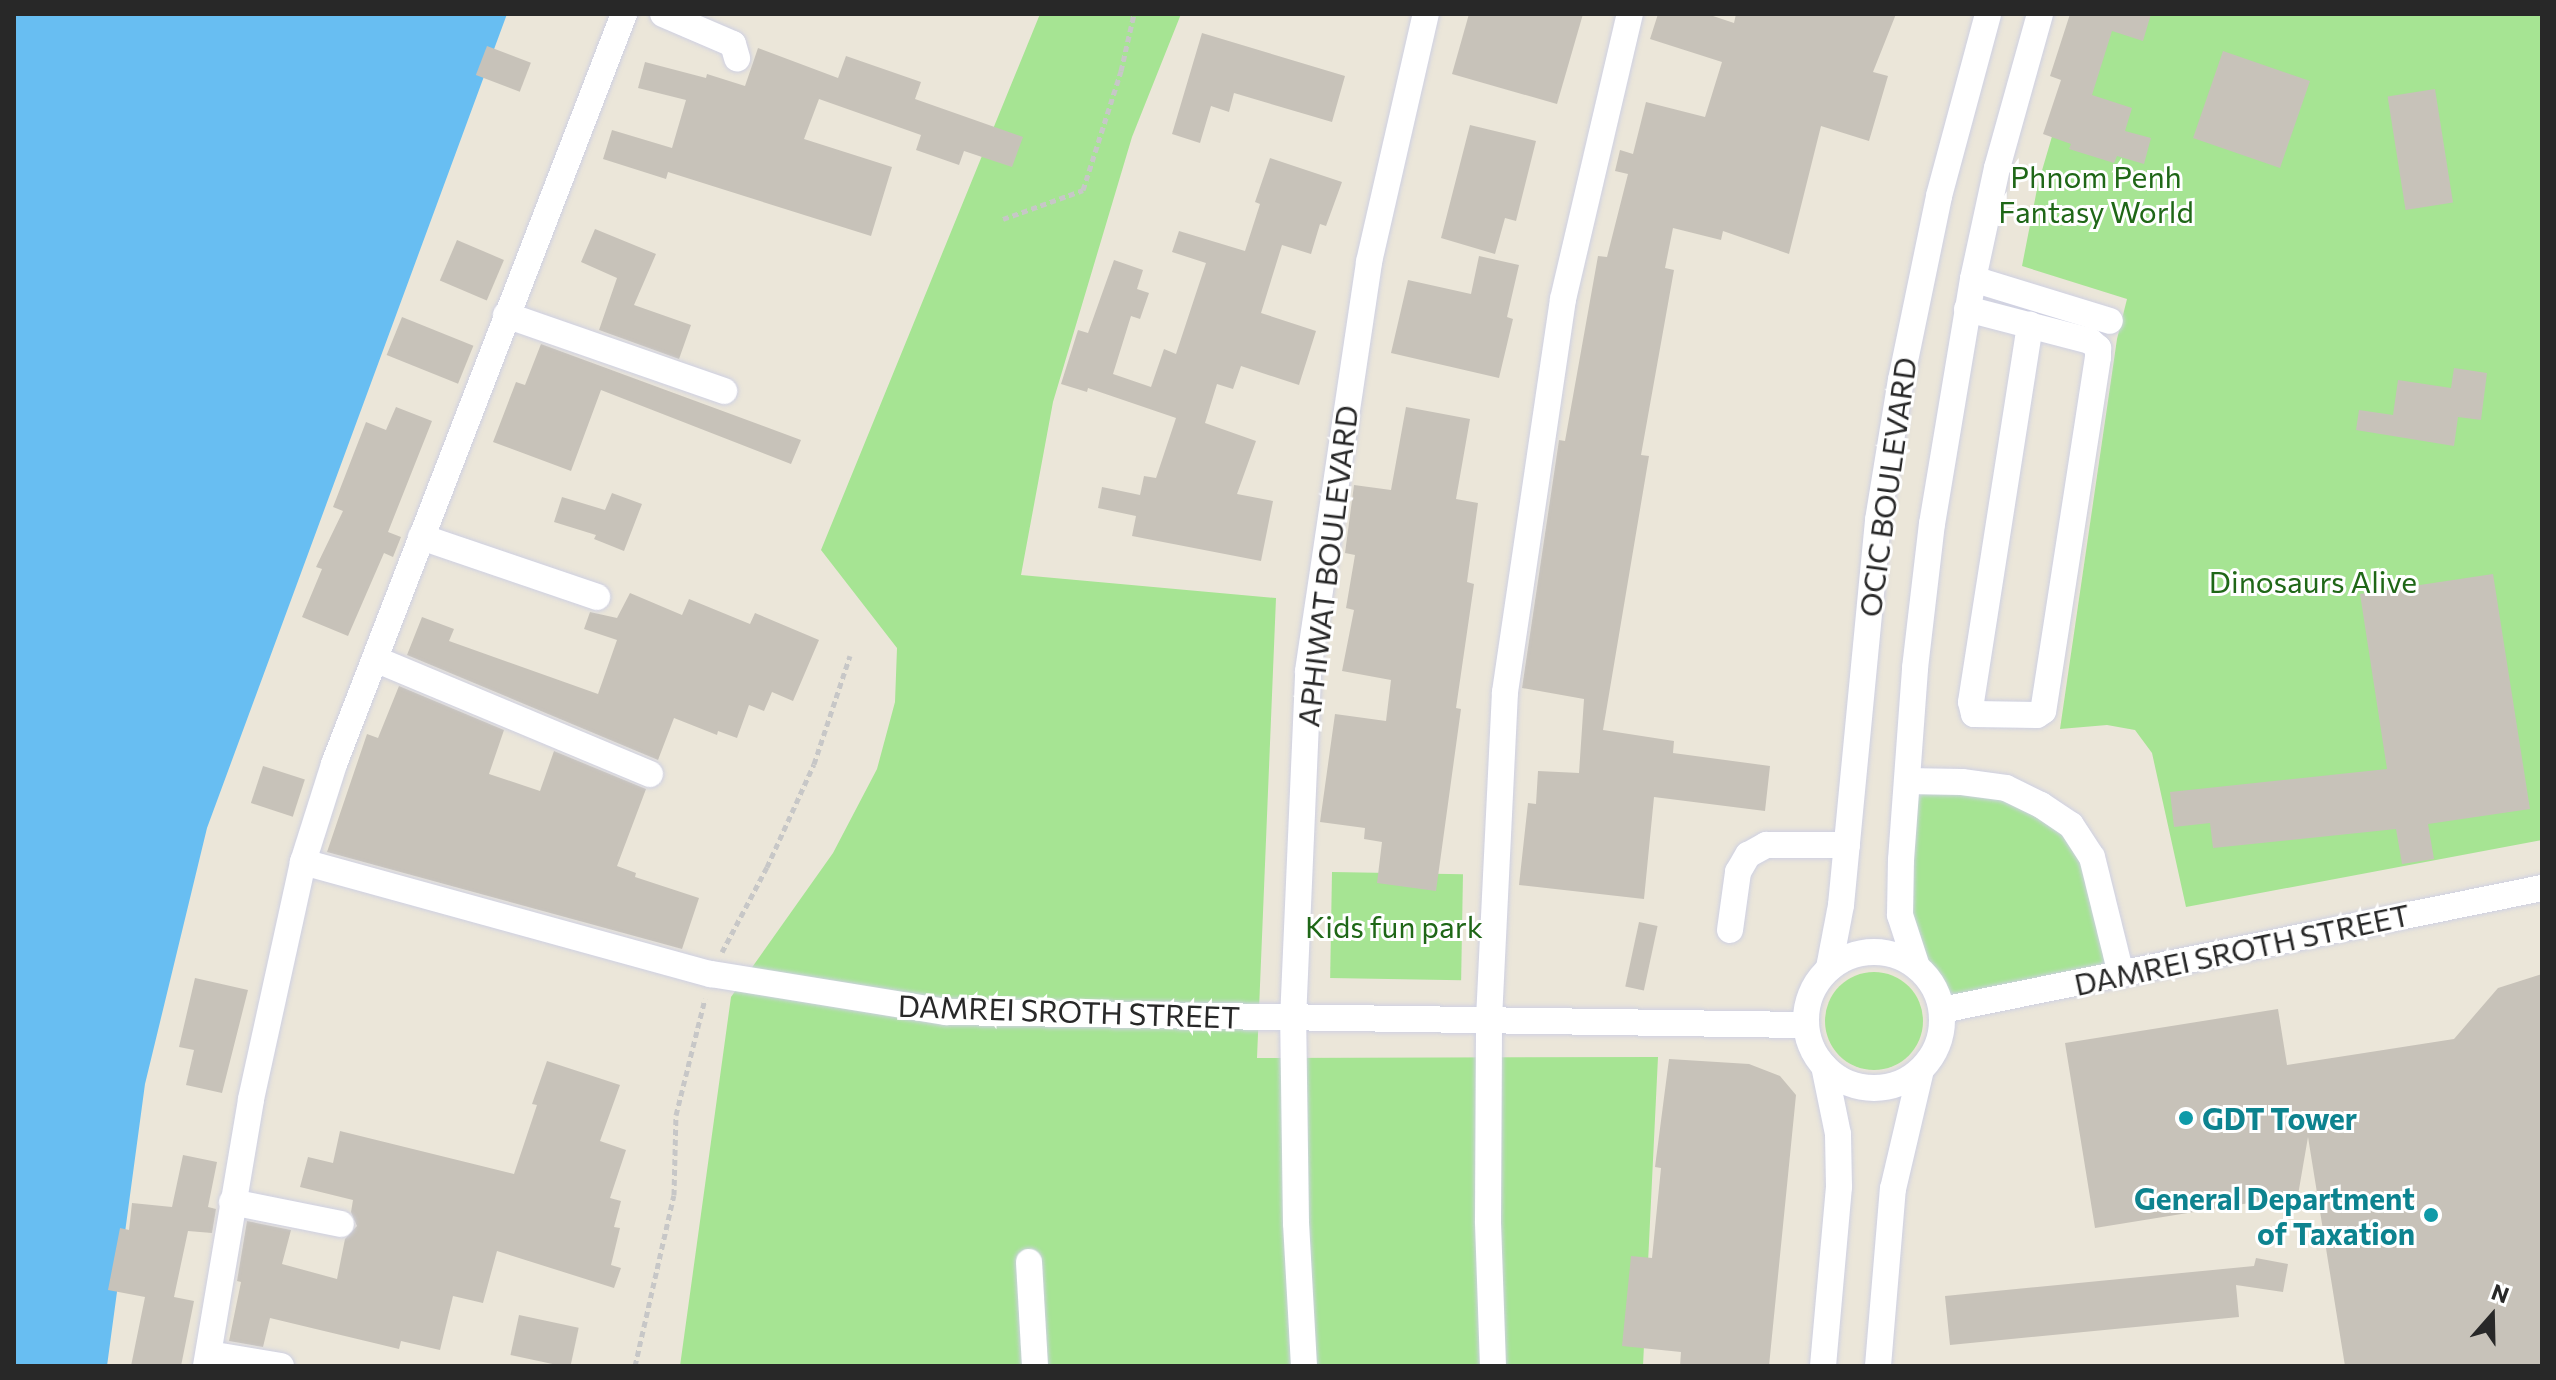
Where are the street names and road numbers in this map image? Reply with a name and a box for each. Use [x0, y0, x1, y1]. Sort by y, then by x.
street label: OCIC BOULEVARD [1851, 355, 1923, 619]
street label: APHIWAT BOULEVARD [1289, 403, 1365, 729]
street label: DAMREI SROTH STREET [2071, 896, 2413, 1002]
street label: DAMREI SROTH STREET [897, 987, 1241, 1035]

